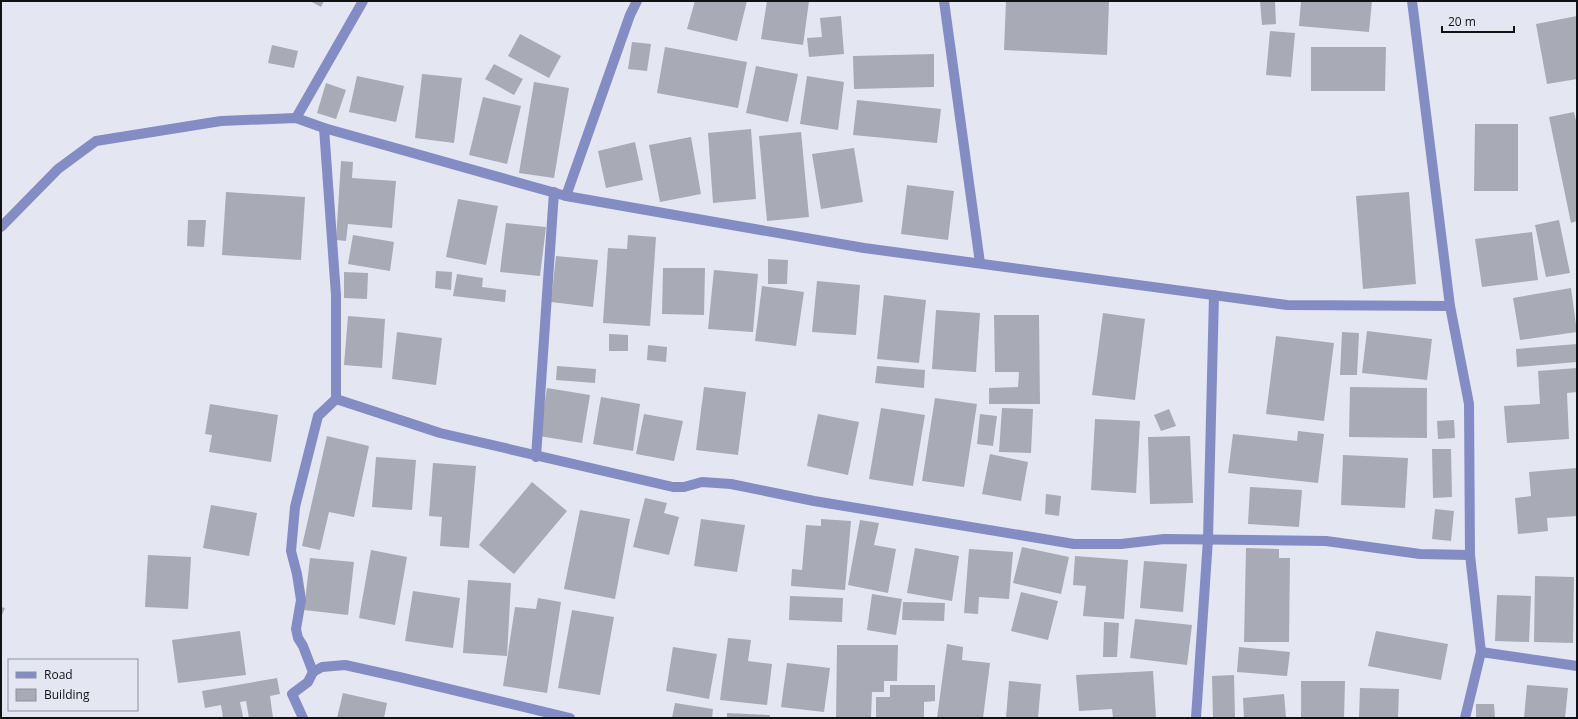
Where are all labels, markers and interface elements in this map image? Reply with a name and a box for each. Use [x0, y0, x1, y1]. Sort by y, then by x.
scale bar [1442, 8, 1514, 34]
text: 20 m [1448, 13, 1476, 30]
legend [8, 659, 138, 711]
text: Road [44, 666, 73, 683]
text: Building [44, 686, 90, 703]

